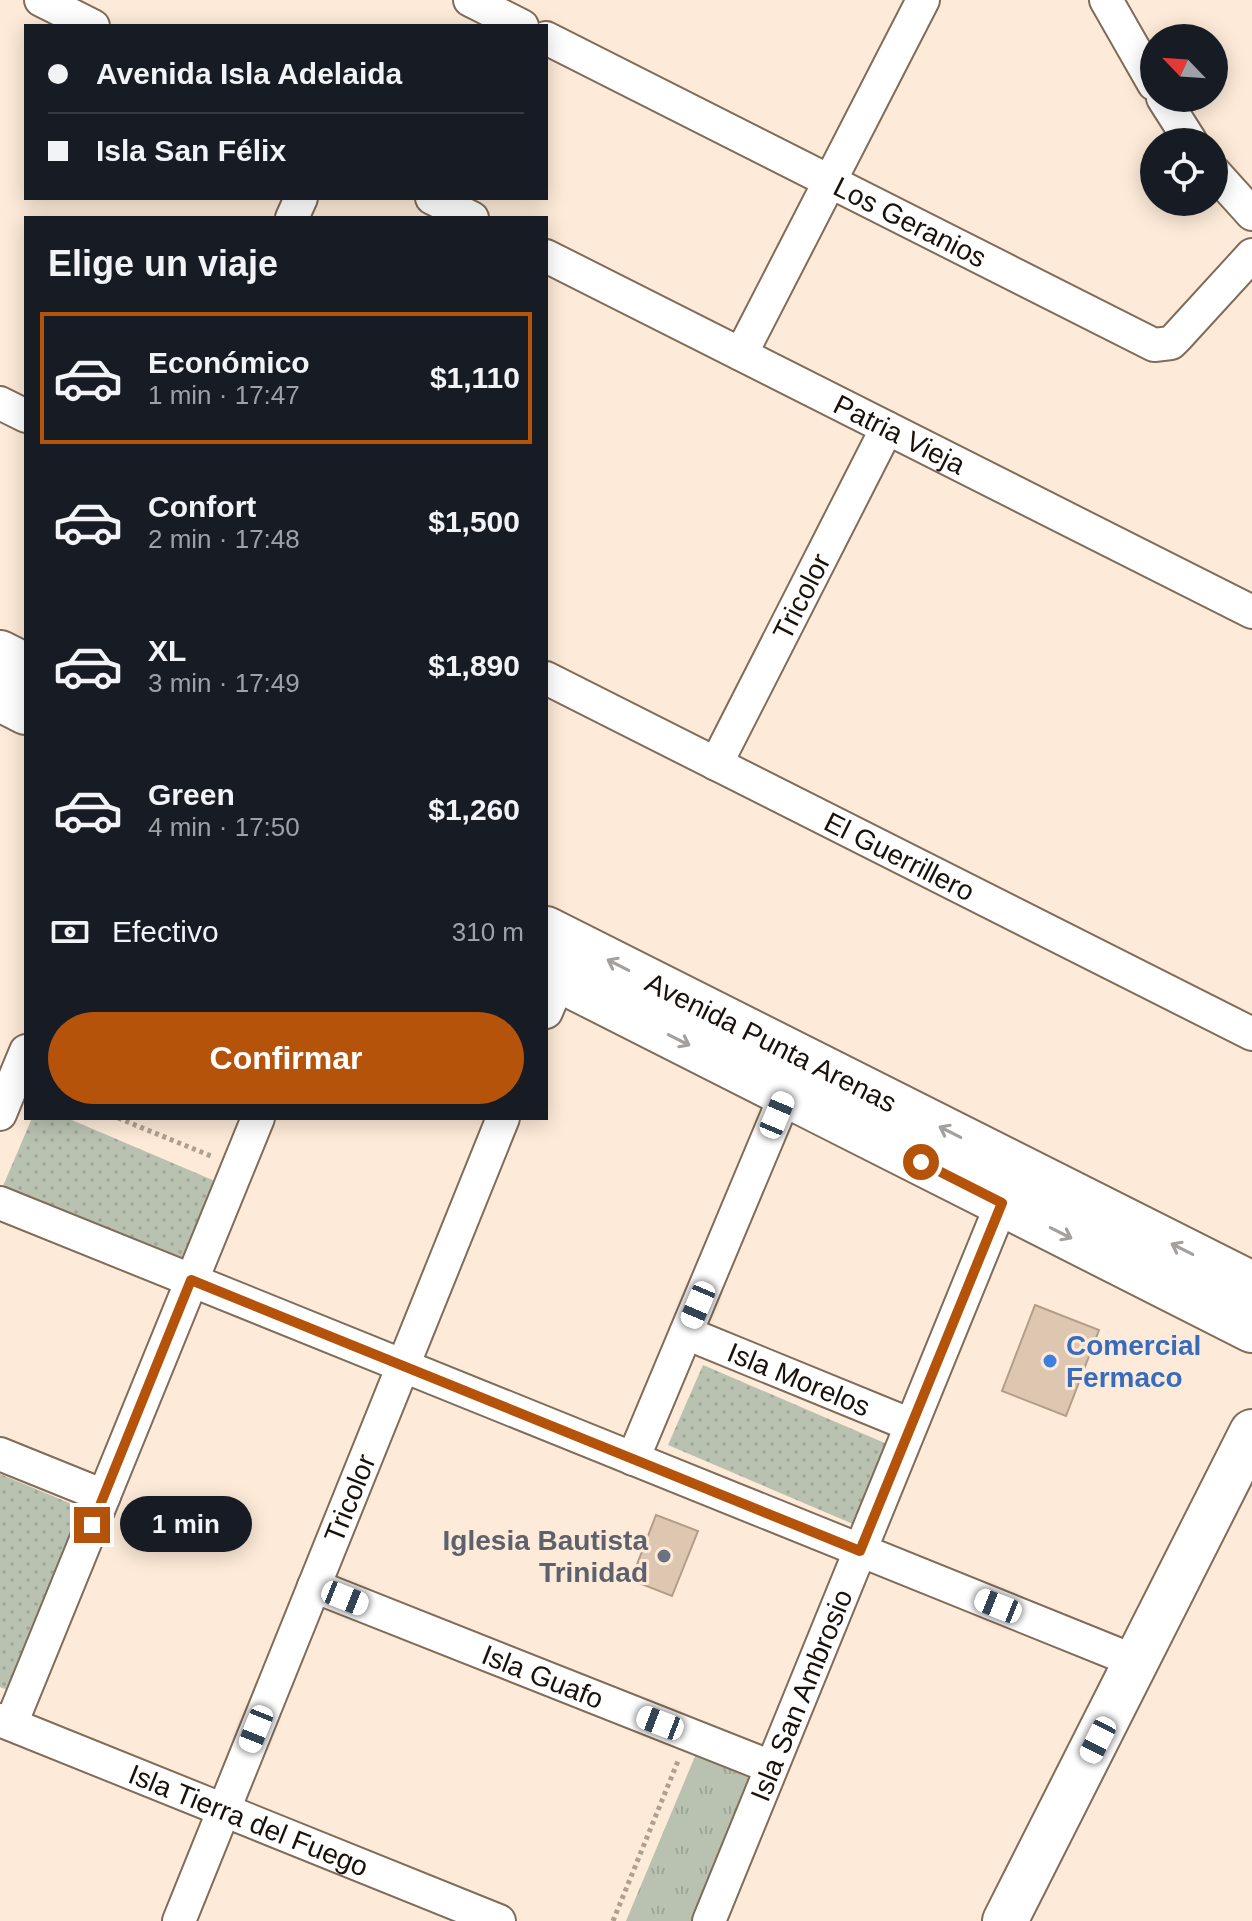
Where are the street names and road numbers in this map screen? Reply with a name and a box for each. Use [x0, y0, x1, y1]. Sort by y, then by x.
street label: Los Geranios [829, 171, 991, 274]
street label: Patria Vieja [829, 389, 970, 481]
street label: Tricolor [767, 548, 836, 645]
street label: El Guerrillero [819, 806, 979, 907]
street label: Avenida Punta Arenas [640, 967, 901, 1119]
street label: Isla Morelos [723, 1337, 874, 1423]
street label: Tricolor [318, 1450, 382, 1547]
street label: Isla San Ambrosio [745, 1585, 859, 1806]
street label: Isla Guafo [477, 1639, 608, 1715]
street label: Isla Tierra del Fuego [124, 1759, 373, 1883]

